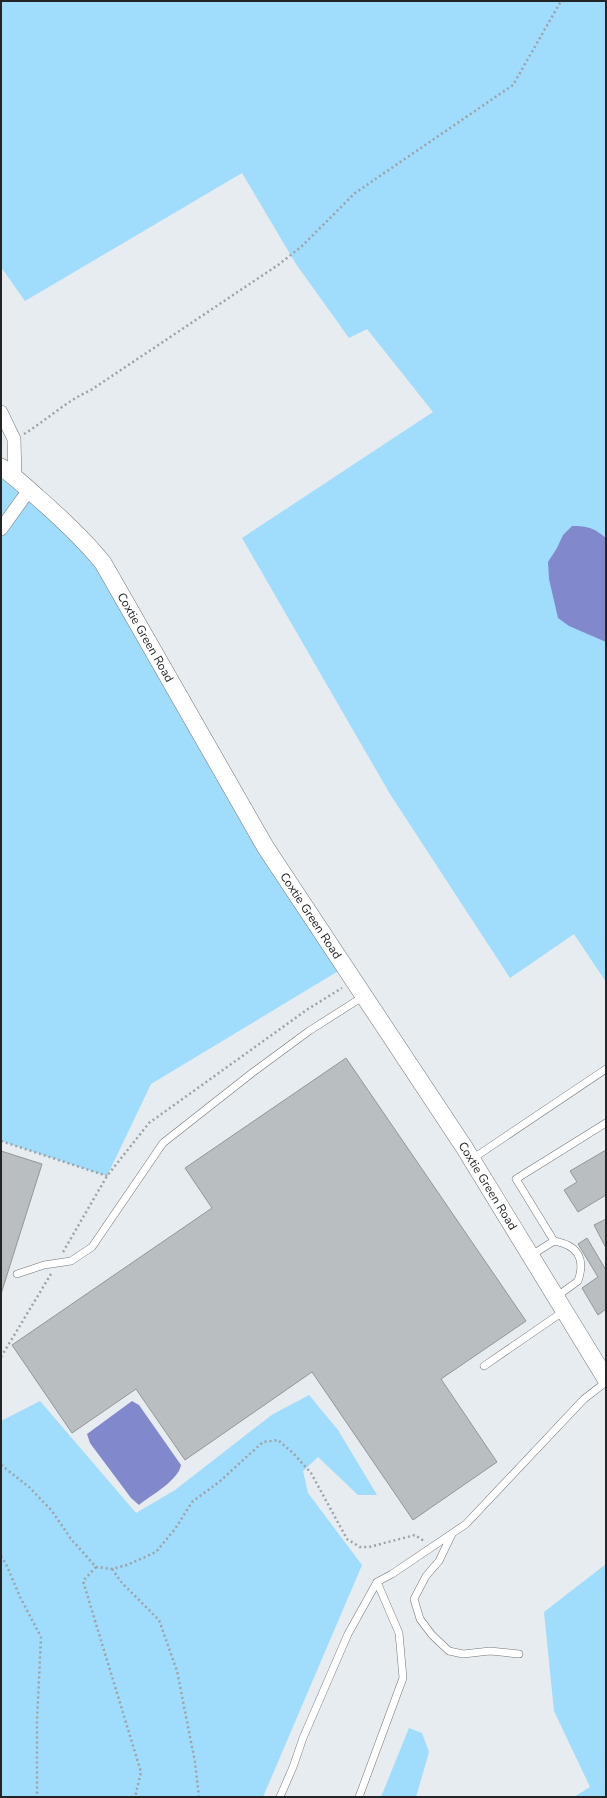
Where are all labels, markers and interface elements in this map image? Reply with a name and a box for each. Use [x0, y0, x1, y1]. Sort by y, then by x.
street label: Coxtie Green Road [114, 590, 177, 685]
street label: Coxtie Green Road [276, 869, 345, 962]
street label: Coxtie Green Road [455, 1139, 521, 1233]

